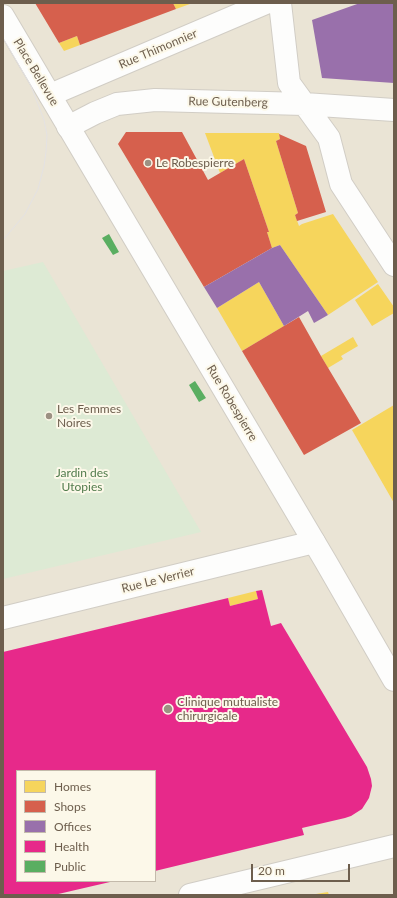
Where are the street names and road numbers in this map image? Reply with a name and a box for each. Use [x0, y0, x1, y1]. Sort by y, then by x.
street label: Rue Thimonnier [117, 26, 199, 72]
street label: Place Bellevue [10, 36, 62, 108]
street label: Rue Gutenberg [188, 94, 268, 110]
street label: Rue Robespierre [204, 362, 260, 444]
street label: Rue Le Verrier [120, 564, 196, 596]

